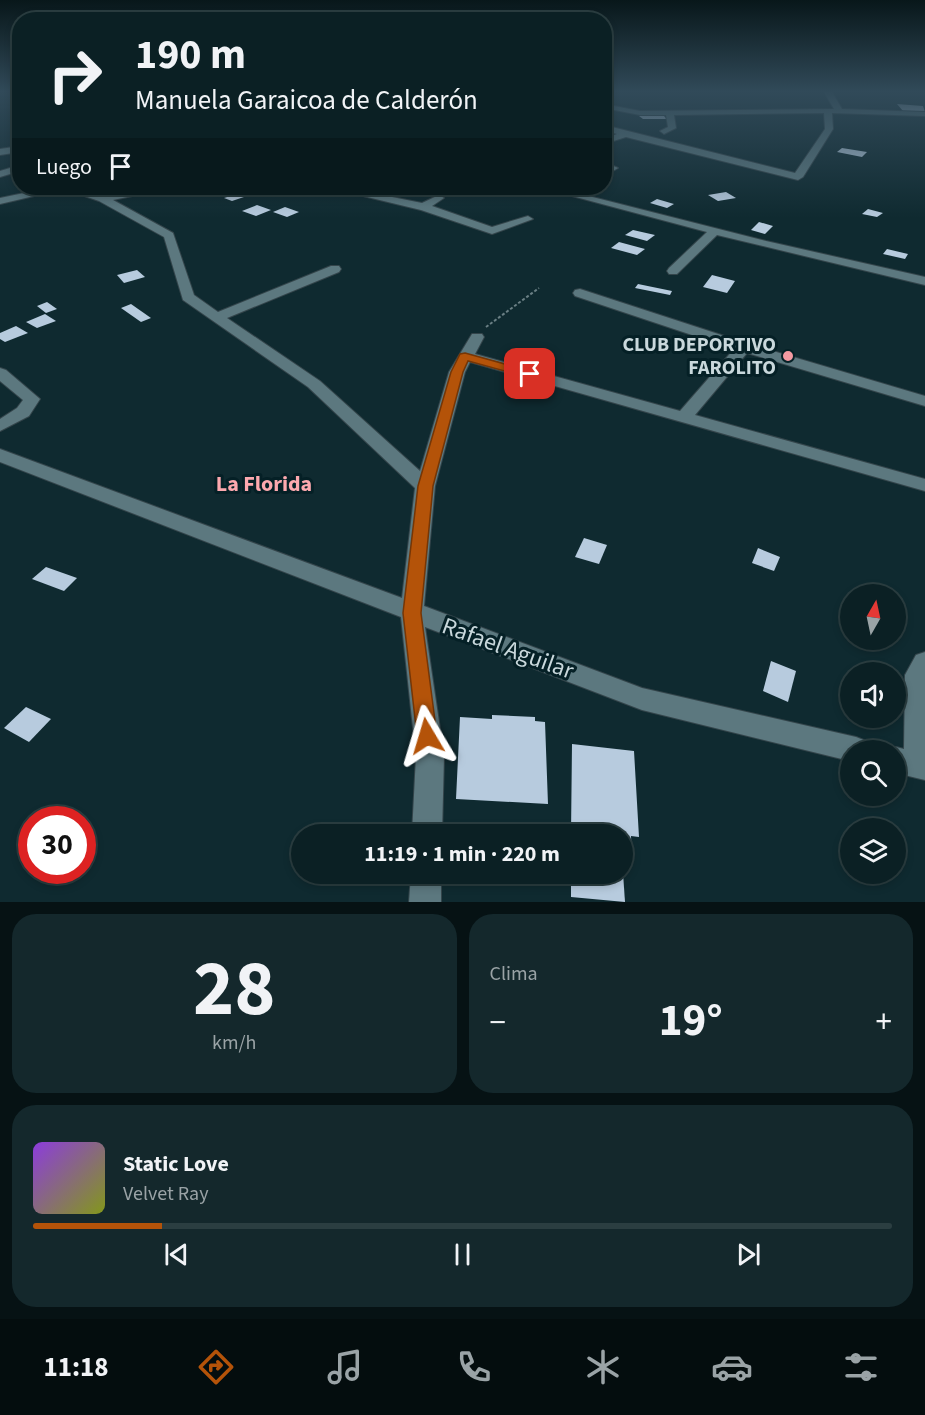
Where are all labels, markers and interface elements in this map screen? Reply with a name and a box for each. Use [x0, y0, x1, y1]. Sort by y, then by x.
text: 190 m [135, 25, 246, 85]
icon: right [36, 36, 114, 114]
text: Manuela Garaicoa de Calderón [135, 81, 478, 120]
icon: arrive [104, 150, 137, 183]
text: Luego [36, 151, 92, 183]
place label: CLUB DEPORTIVO FAROLITO [622, 331, 776, 382]
pin [504, 348, 555, 399]
marker: CLUB DEPORTIVO FAROLITO [781, 349, 795, 363]
icon: arrive [513, 357, 546, 390]
district label: La Florida [216, 468, 312, 500]
north arrow [840, 584, 906, 650]
map controls [840, 584, 906, 884]
street label: Rafael Aguilar [437, 608, 579, 689]
button: sound [840, 662, 906, 728]
position arrow [395, 704, 459, 768]
button: search [840, 740, 906, 806]
speed limit sign: 30 [18, 806, 96, 884]
button: layers [840, 818, 906, 884]
text: 11:19 · 1 min · 220 m [364, 838, 560, 870]
text: 28 [193, 934, 275, 1045]
text: Clima [490, 960, 538, 988]
text: 19° [659, 989, 723, 1053]
text: − [490, 999, 506, 1046]
text: + [876, 999, 892, 1046]
text: km/h [212, 1029, 256, 1057]
text: Static Love [123, 1148, 229, 1180]
text: Velvet Ray [123, 1180, 209, 1208]
icon: previous [160, 1238, 193, 1271]
icon: pause [446, 1238, 479, 1271]
icon: next [732, 1238, 765, 1271]
icon: directions [195, 1346, 237, 1388]
icon: music [324, 1346, 366, 1388]
icon: phone [453, 1346, 495, 1388]
icon: climate [582, 1346, 624, 1388]
icon: car [711, 1346, 753, 1388]
icon: filters [840, 1346, 882, 1388]
text: 11:18 [43, 1348, 109, 1387]

